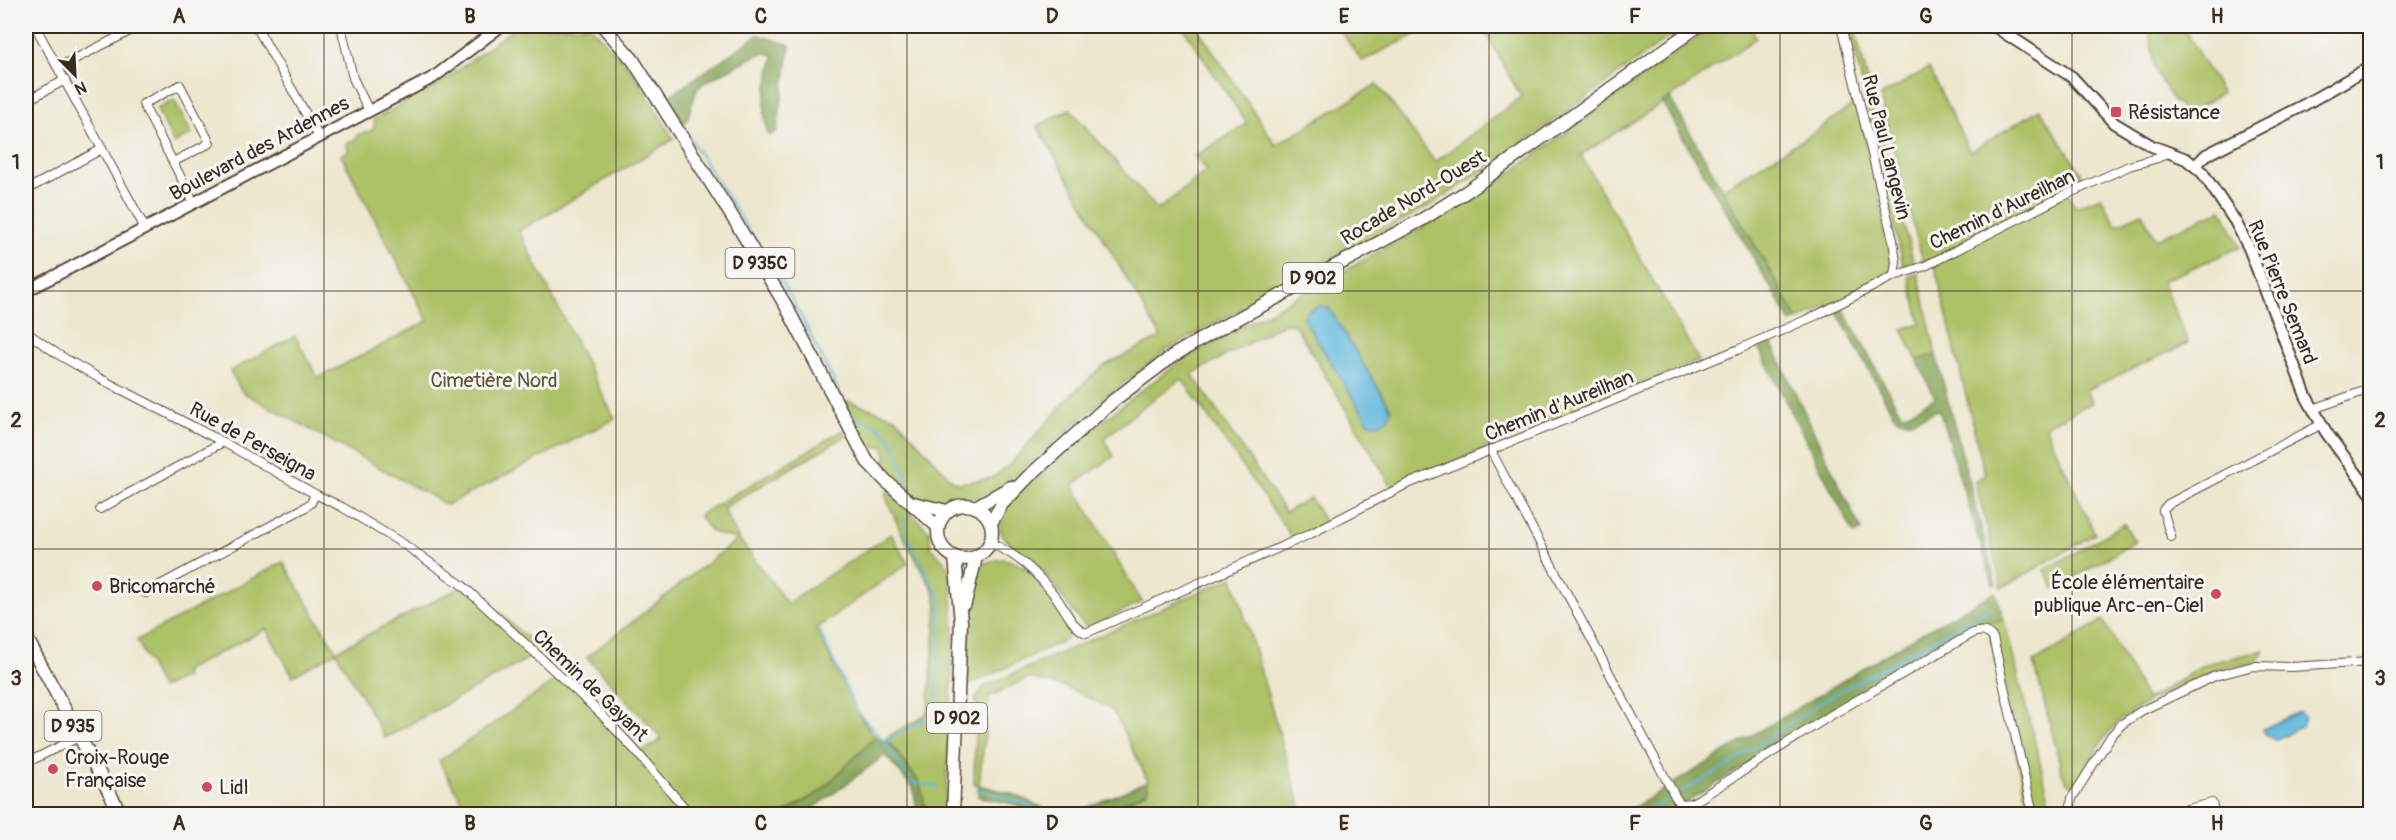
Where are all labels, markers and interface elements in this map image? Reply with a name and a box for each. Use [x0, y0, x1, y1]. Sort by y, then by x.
text: A [173, 4, 186, 29]
text: B [464, 4, 476, 29]
text: C [755, 4, 767, 29]
text: D [1046, 4, 1059, 29]
text: E [1339, 4, 1350, 29]
text: F [1629, 4, 1641, 29]
text: G [1919, 4, 1933, 29]
text: H [2211, 4, 2224, 29]
north arrow [45, 45, 105, 105]
street label: Rue Paul Langevin [1856, 72, 1917, 222]
text: N [72, 76, 90, 99]
street label: Boulevard des Ardennes [165, 91, 353, 206]
place label: Résistance [2128, 100, 2220, 125]
marker: Résistance [2109, 105, 2123, 119]
street label: Rocade Nord-Ouest [1336, 144, 1491, 251]
text: 1 [12, 150, 20, 175]
text: 1 [2376, 150, 2384, 175]
street label: Chemin d'Aureilhan [1926, 163, 2079, 255]
street label: Rue Pierre Semard [2242, 216, 2323, 368]
road number: D 935C [726, 248, 795, 278]
road number: D 902 [1283, 263, 1343, 293]
street label: Chemin d'Aureilhan [1481, 364, 1637, 447]
park label: Cimetière Nord [430, 368, 558, 393]
street label: Rue de Perseigna [185, 396, 321, 487]
text: 2 [10, 408, 22, 433]
text: 2 [2374, 408, 2386, 433]
place label: École élémentaire publique Arc-en-Ciel [2034, 570, 2204, 618]
place label: Bricomarché [109, 574, 216, 599]
marker: Bricomarché [90, 579, 104, 593]
marker: École élémentaire publique Arc-en-Ciel [2209, 587, 2223, 601]
street label: Chemin de Gayant [528, 624, 654, 748]
text: 3 [10, 666, 22, 691]
text: 3 [2374, 666, 2386, 691]
road number: D 902 [927, 703, 987, 733]
road number: D 935 [44, 711, 101, 741]
place label: Croix-Rouge Française [65, 745, 169, 793]
marker: Croix-Rouge Française [46, 762, 60, 776]
place label: Lidl [219, 775, 248, 800]
marker: Lidl [200, 780, 214, 794]
text: A [173, 811, 186, 836]
text: B [464, 811, 476, 836]
text: C [755, 811, 767, 836]
text: D [1046, 811, 1059, 836]
text: E [1339, 811, 1350, 836]
text: F [1629, 811, 1641, 836]
text: G [1919, 811, 1933, 836]
text: H [2211, 811, 2224, 836]

